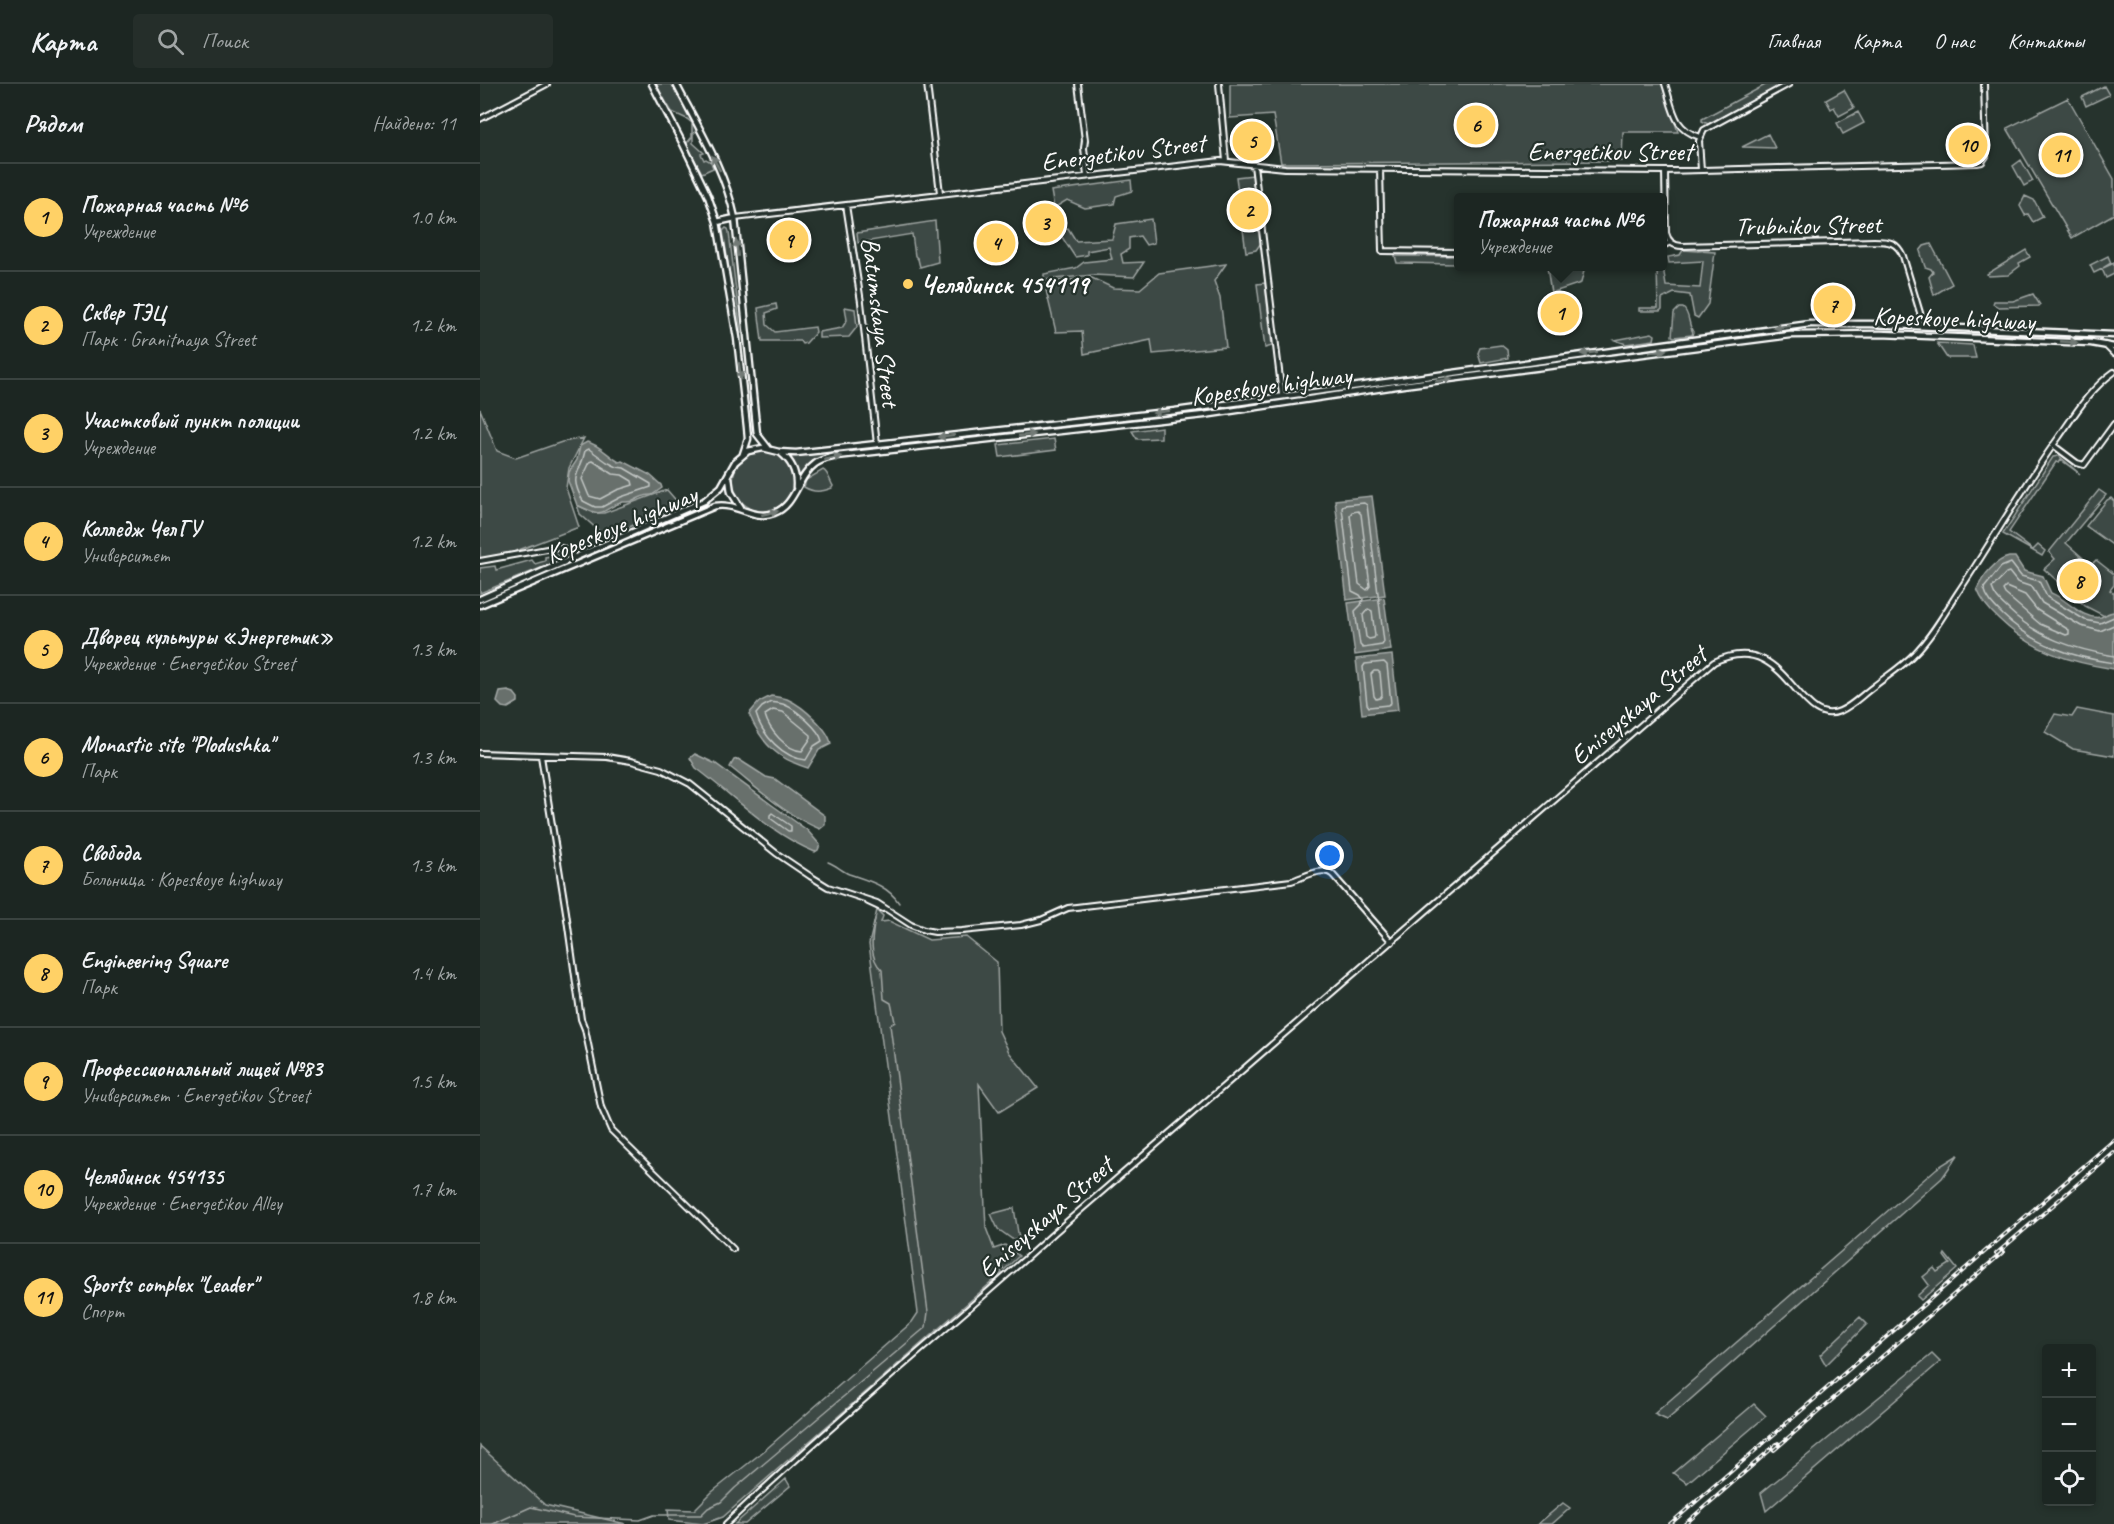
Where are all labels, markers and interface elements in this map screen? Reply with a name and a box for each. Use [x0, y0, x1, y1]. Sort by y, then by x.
search box [133, 14, 553, 68]
text: Карта [30, 24, 97, 59]
icon: search [154, 25, 187, 58]
text: Поиск [202, 27, 248, 55]
text: Главная [1767, 28, 1820, 54]
text: Карта [1853, 28, 1901, 54]
text: О нас [1934, 28, 1975, 54]
text: Контакты [2008, 28, 2084, 54]
pin: 6 [1456, 102, 1496, 147]
text: Рядом [24, 107, 82, 140]
text: Найдено: 11 [372, 111, 456, 136]
pin: 5 [1232, 118, 1272, 164]
pin: 10 [1948, 122, 1988, 168]
street label: Energetikov Street [1039, 126, 1210, 179]
pin: 11 [2042, 132, 2080, 178]
street label: Energetikov Street [1528, 135, 1696, 168]
one-way arrow [711, 154, 721, 171]
pin: 2 [1230, 188, 1268, 232]
text: Пожарная часть №6 [81, 191, 247, 219]
popup [1454, 193, 1667, 271]
pin: 3 [1026, 200, 1064, 246]
text: 1 [39, 205, 48, 230]
text: 1.0 km [410, 205, 456, 230]
text: Пожарная часть №6 [1477, 206, 1644, 234]
street label: Trubnikov Street [1735, 208, 1884, 243]
pin: 9 [770, 218, 808, 262]
text: Учреждение [81, 219, 155, 244]
pin: 4 [976, 220, 1016, 266]
text: Учреждение [1477, 234, 1552, 259]
street label: Batumskaya Street [854, 235, 908, 411]
one-way arrow [732, 238, 742, 257]
place label: Челябинск 454119 [920, 268, 1091, 301]
marker: Челябинск 454119 [901, 277, 915, 291]
pin: 7 [1814, 282, 1852, 328]
pin: 1 [1540, 290, 1580, 336]
text: Сквер ТЭЦ [81, 299, 166, 327]
street label: Kopeskoye highway [1873, 299, 2037, 338]
text: 2 [39, 313, 48, 338]
text: 1.2 km [410, 313, 456, 338]
one-way arrow [1772, 322, 1791, 331]
text: Парк · Granitnaya Street [81, 327, 256, 352]
one-way arrow [2060, 337, 2079, 346]
one-way arrow [1649, 347, 1668, 356]
one-way arrow [1579, 349, 1598, 358]
street label: Kopeskoye highway [1189, 358, 1355, 413]
one-way arrow [736, 361, 745, 380]
one-way arrow [1435, 376, 1454, 385]
text: Участковый пункт полиции [81, 407, 299, 435]
one-way arrow [1151, 407, 1170, 417]
text: 3 [39, 421, 48, 446]
text: 1.2 km [410, 421, 456, 446]
one-way arrow [1017, 430, 1036, 439]
one-way arrow [937, 431, 956, 441]
text: Учреждение [81, 435, 155, 460]
one-way arrow [824, 452, 842, 462]
street label: Kopeskoye highway [540, 477, 704, 571]
one-way arrow [761, 507, 779, 517]
text: Колледж ЧелГУ [81, 515, 201, 543]
text: 4 [39, 529, 48, 554]
text: 1.2 km [410, 529, 456, 554]
text: Университет [81, 543, 170, 568]
pin: 8 [2060, 558, 2098, 604]
text: Дворец культуры «Энергетик» [81, 623, 333, 651]
street label: Eniseyskaya Street [1563, 636, 1716, 772]
text: 5 [39, 637, 48, 662]
text: 1.3 km [410, 637, 456, 662]
text: Учреждение · Energetikov Street [81, 651, 295, 676]
text: Monastic site "Plodushka" [81, 731, 274, 759]
text: 6 [39, 745, 48, 770]
text: 1.3 km [410, 745, 456, 770]
text: Парк [81, 759, 117, 784]
text: Свобода [81, 839, 140, 867]
your location [1315, 841, 1344, 870]
text: 7 [39, 853, 48, 878]
text: 1.3 km [410, 853, 456, 878]
text: Больница · Kopeskoye highway [81, 867, 282, 892]
text: Engineering Square [81, 947, 227, 975]
text: 8 [39, 961, 48, 986]
text: 1.4 km [410, 961, 456, 986]
text: Парк [81, 975, 117, 1000]
text: Профессиональный лицей №83 [81, 1055, 322, 1083]
text: 9 [39, 1069, 48, 1094]
text: 1.5 km [410, 1069, 456, 1094]
text: Университет · Energetikov Street [81, 1083, 310, 1108]
street label: Eniseyskaya Street [971, 1147, 1122, 1285]
text: Челябинск 454135 [81, 1163, 223, 1191]
text: 10 [35, 1177, 53, 1202]
text: 1.7 km [410, 1177, 456, 1202]
text: Учреждение · Energetikov Alley [81, 1191, 282, 1216]
text: Sports complex "Leader" [81, 1271, 258, 1299]
text: 11 [35, 1285, 53, 1310]
text: 1.8 km [410, 1285, 456, 1310]
text: Спорт [81, 1299, 124, 1324]
map controls [2042, 1344, 2096, 1506]
button: + [2042, 1344, 2096, 1398]
button: − [2042, 1398, 2096, 1452]
button: locate [2042, 1452, 2096, 1506]

